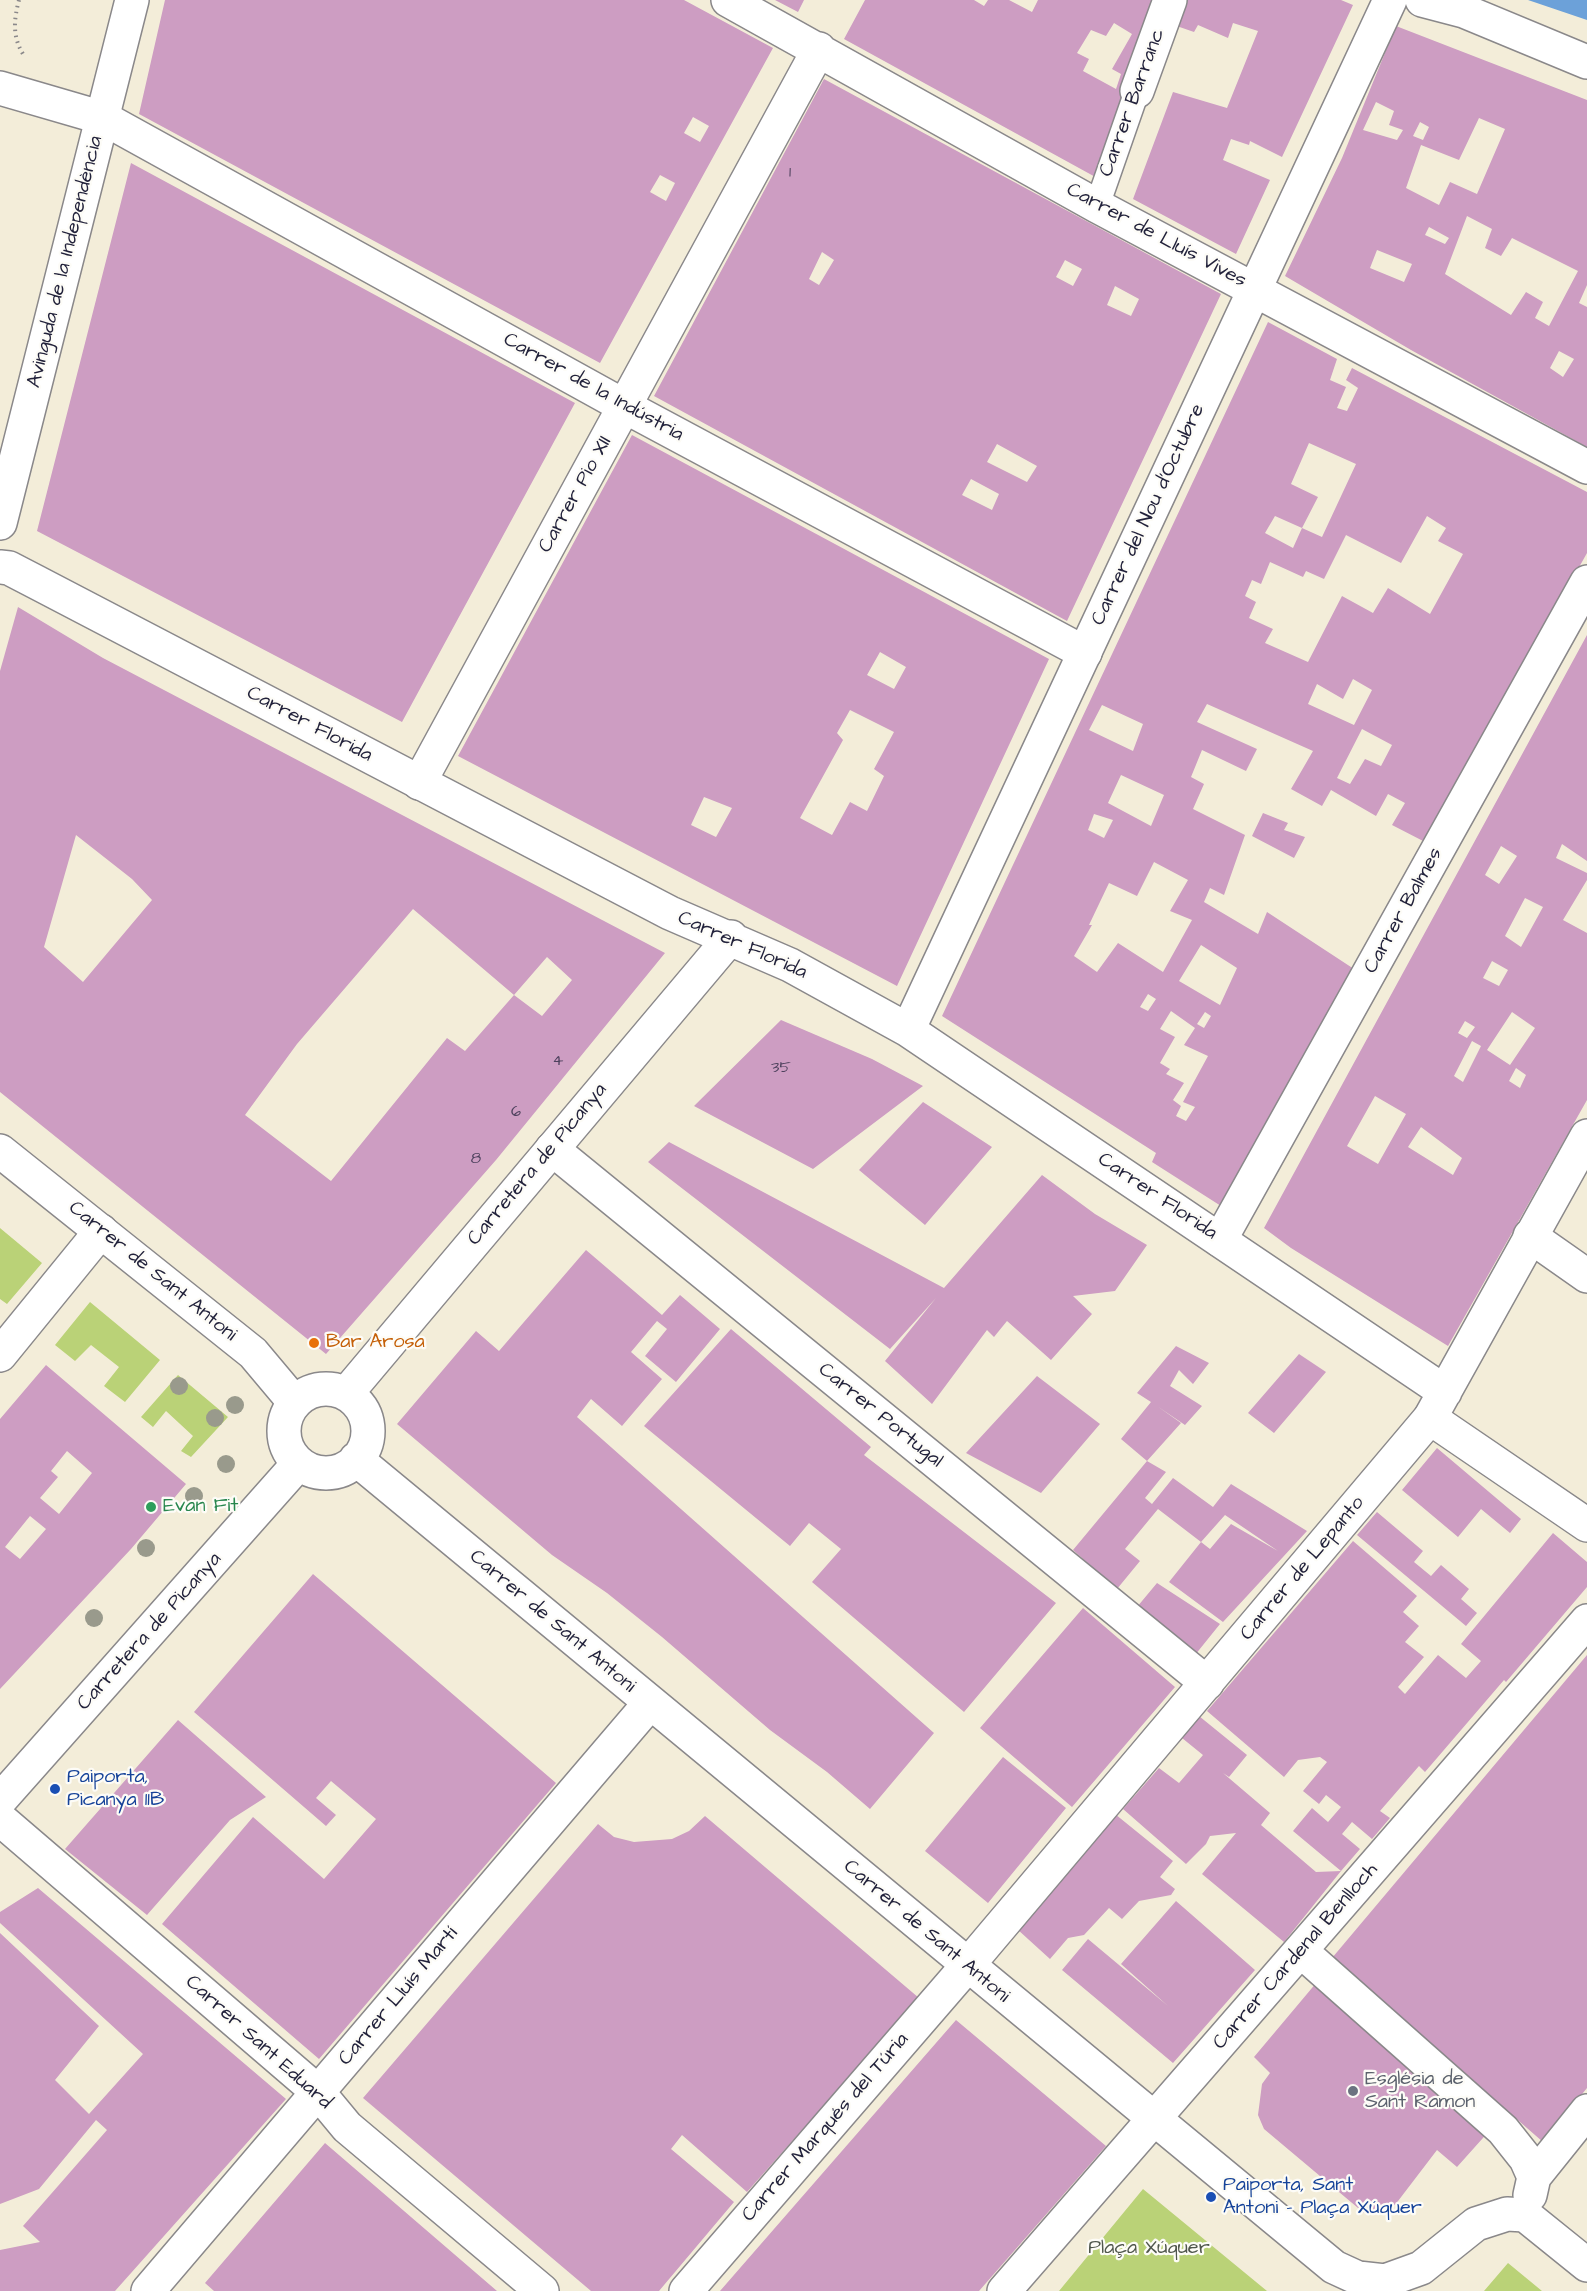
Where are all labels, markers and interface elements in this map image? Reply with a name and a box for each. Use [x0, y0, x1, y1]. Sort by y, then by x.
street label: Carrer Barranc [1095, 26, 1171, 180]
street label: Avinguda de la Independència [23, 134, 109, 390]
house number: 1 [789, 164, 791, 184]
street label: Carrer de Lluís Vives [1062, 178, 1250, 294]
street label: Carrer de la Indústria [499, 328, 687, 448]
street label: Carrer del Nou d'Octubre [1087, 401, 1211, 629]
street label: Carrer Pio XII [534, 433, 618, 557]
street label: Carrer Florida [242, 682, 376, 768]
street label: Carrer Balmes [1360, 844, 1448, 978]
street label: Carrer Florida [674, 907, 810, 985]
house number: 4 [553, 1052, 563, 1072]
house number: 35 [771, 1059, 791, 1079]
street label: Carretera de Picanya [463, 1079, 613, 1251]
house number: 6 [511, 1103, 521, 1123]
street label: Carrer Florida [1093, 1148, 1221, 1246]
house number: 8 [471, 1150, 481, 1170]
street label: Carrer de Sant Antoni [63, 1197, 241, 1347]
place label: Bar Arosa [326, 1331, 425, 1355]
marker: Bar Arosa [307, 1336, 321, 1350]
street label: Carrer Portugal [813, 1358, 947, 1474]
street label: Carrer de Lepanto [1236, 1492, 1370, 1646]
place label: Evan Fit [163, 1495, 238, 1519]
marker: Evan Fit [144, 1500, 158, 1514]
street label: Carrer de Sant Antoni [464, 1545, 640, 1699]
street label: Carretera de Picanya [73, 1548, 227, 1716]
place label: Paiporta, Picanya 11B [67, 1766, 164, 1813]
marker: Paiporta, Picanya 11B [48, 1782, 62, 1796]
street label: Carrer de Sant Antoni [838, 1855, 1014, 2009]
street label: Carrer Cardenal Benlloch [1208, 1859, 1384, 2055]
street label: Carrer Lluís Martí [334, 1923, 464, 2071]
street label: Carrer Sant Eduard [180, 1971, 336, 2115]
street label: Carrer Marqués del Túria [737, 2029, 915, 2227]
place label: Església de Sant Ramon [1365, 2068, 1475, 2115]
marker: Església de Sant Ramon [1346, 2084, 1360, 2098]
place label: Paiporta, Sant Antoni - Plaça Xúquer [1223, 2174, 1422, 2221]
marker: Paiporta, Sant Antoni - Plaça Xúquer [1204, 2190, 1218, 2204]
park label: Plaça Xúquer [1088, 2237, 1210, 2261]

